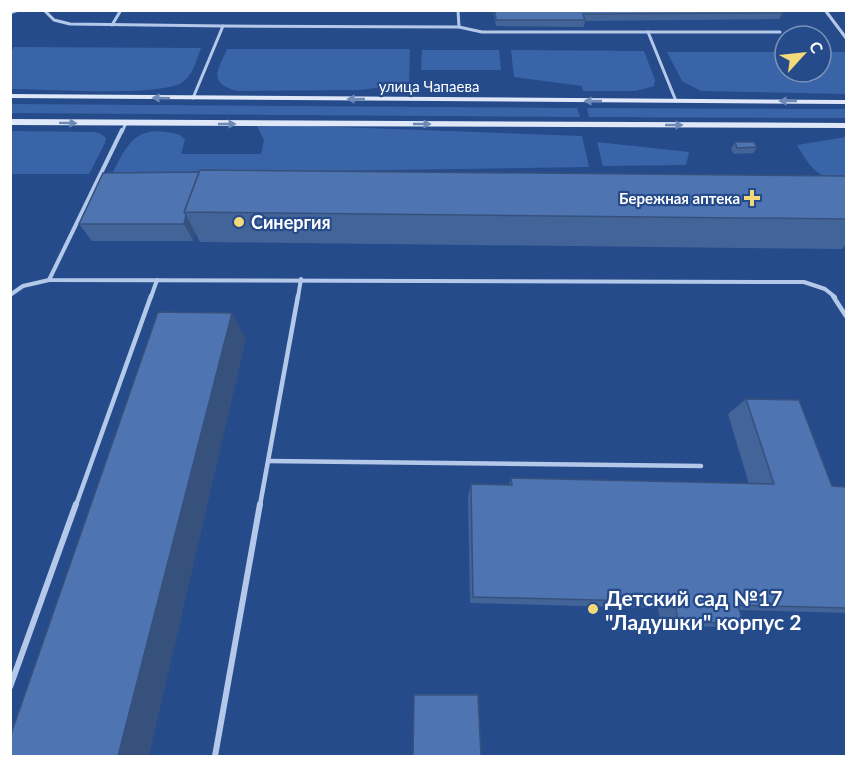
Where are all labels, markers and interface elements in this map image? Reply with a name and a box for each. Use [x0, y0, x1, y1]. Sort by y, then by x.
north arrow [773, 24, 833, 84]
text: С [806, 38, 828, 56]
street label: улица Чапаева [379, 77, 479, 95]
one-way arrow [152, 93, 171, 102]
one-way arrow [347, 94, 366, 104]
one-way arrow [584, 96, 603, 106]
one-way arrow [779, 96, 798, 106]
one-way arrow [59, 118, 78, 127]
one-way arrow [217, 119, 236, 129]
one-way arrow [412, 119, 431, 129]
one-way arrow [664, 121, 683, 130]
place label: Бережная аптека [619, 189, 740, 207]
marker: Бережная аптека [745, 191, 759, 205]
place label: Синергия [251, 211, 331, 233]
marker: Синергия [232, 215, 246, 229]
place label: Детский сад №17 "Ладушки" корпус 2 [605, 585, 801, 634]
marker: Детский сад №17 "Ладушки" корпус 2 [586, 602, 600, 616]

